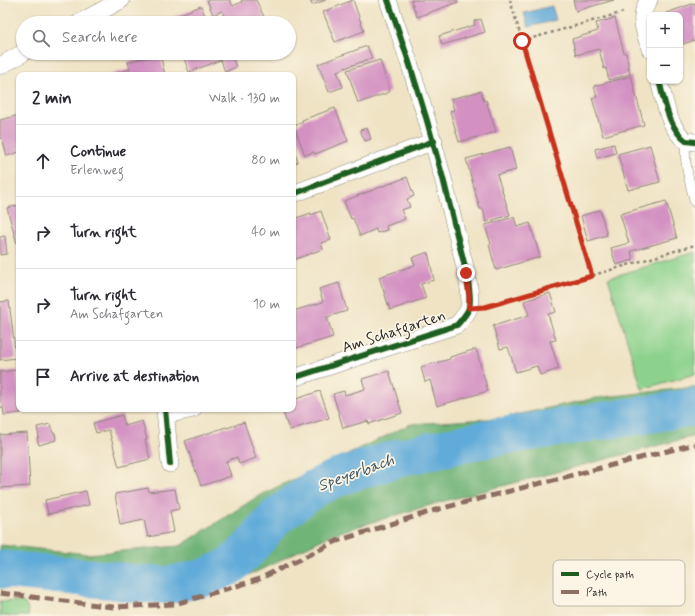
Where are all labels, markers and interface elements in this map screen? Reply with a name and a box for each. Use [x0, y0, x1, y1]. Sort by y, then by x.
map controls [647, 12, 683, 84]
button: + [647, 12, 683, 48]
search box [16, 16, 296, 60]
icon: search [30, 27, 52, 49]
text: Search here [62, 28, 138, 48]
route start [513, 32, 531, 50]
button: − [647, 48, 683, 84]
text: 2 min [32, 87, 72, 109]
text: Walk · 130 m [209, 90, 280, 107]
text: Continue [70, 142, 126, 162]
icon: ahead [32, 150, 54, 172]
text: 80 m [251, 152, 280, 169]
text: Erlenweg [70, 162, 124, 179]
icon: right [32, 222, 54, 244]
text: Turn right [70, 223, 137, 243]
text: 40 m [251, 224, 280, 241]
route end [457, 264, 475, 282]
text: Turn right [70, 286, 137, 306]
icon: right [32, 294, 54, 316]
text: 10 m [253, 296, 280, 313]
text: Am Schafgarten [70, 306, 163, 323]
street label: Am Schafgarten [340, 306, 449, 359]
icon: arrive [32, 366, 54, 388]
text: Arrive at destination [70, 367, 199, 387]
water label: Speyerbach [315, 449, 397, 497]
legend [553, 560, 685, 606]
text: Cycle path [586, 568, 634, 582]
text: Path [586, 586, 607, 600]

